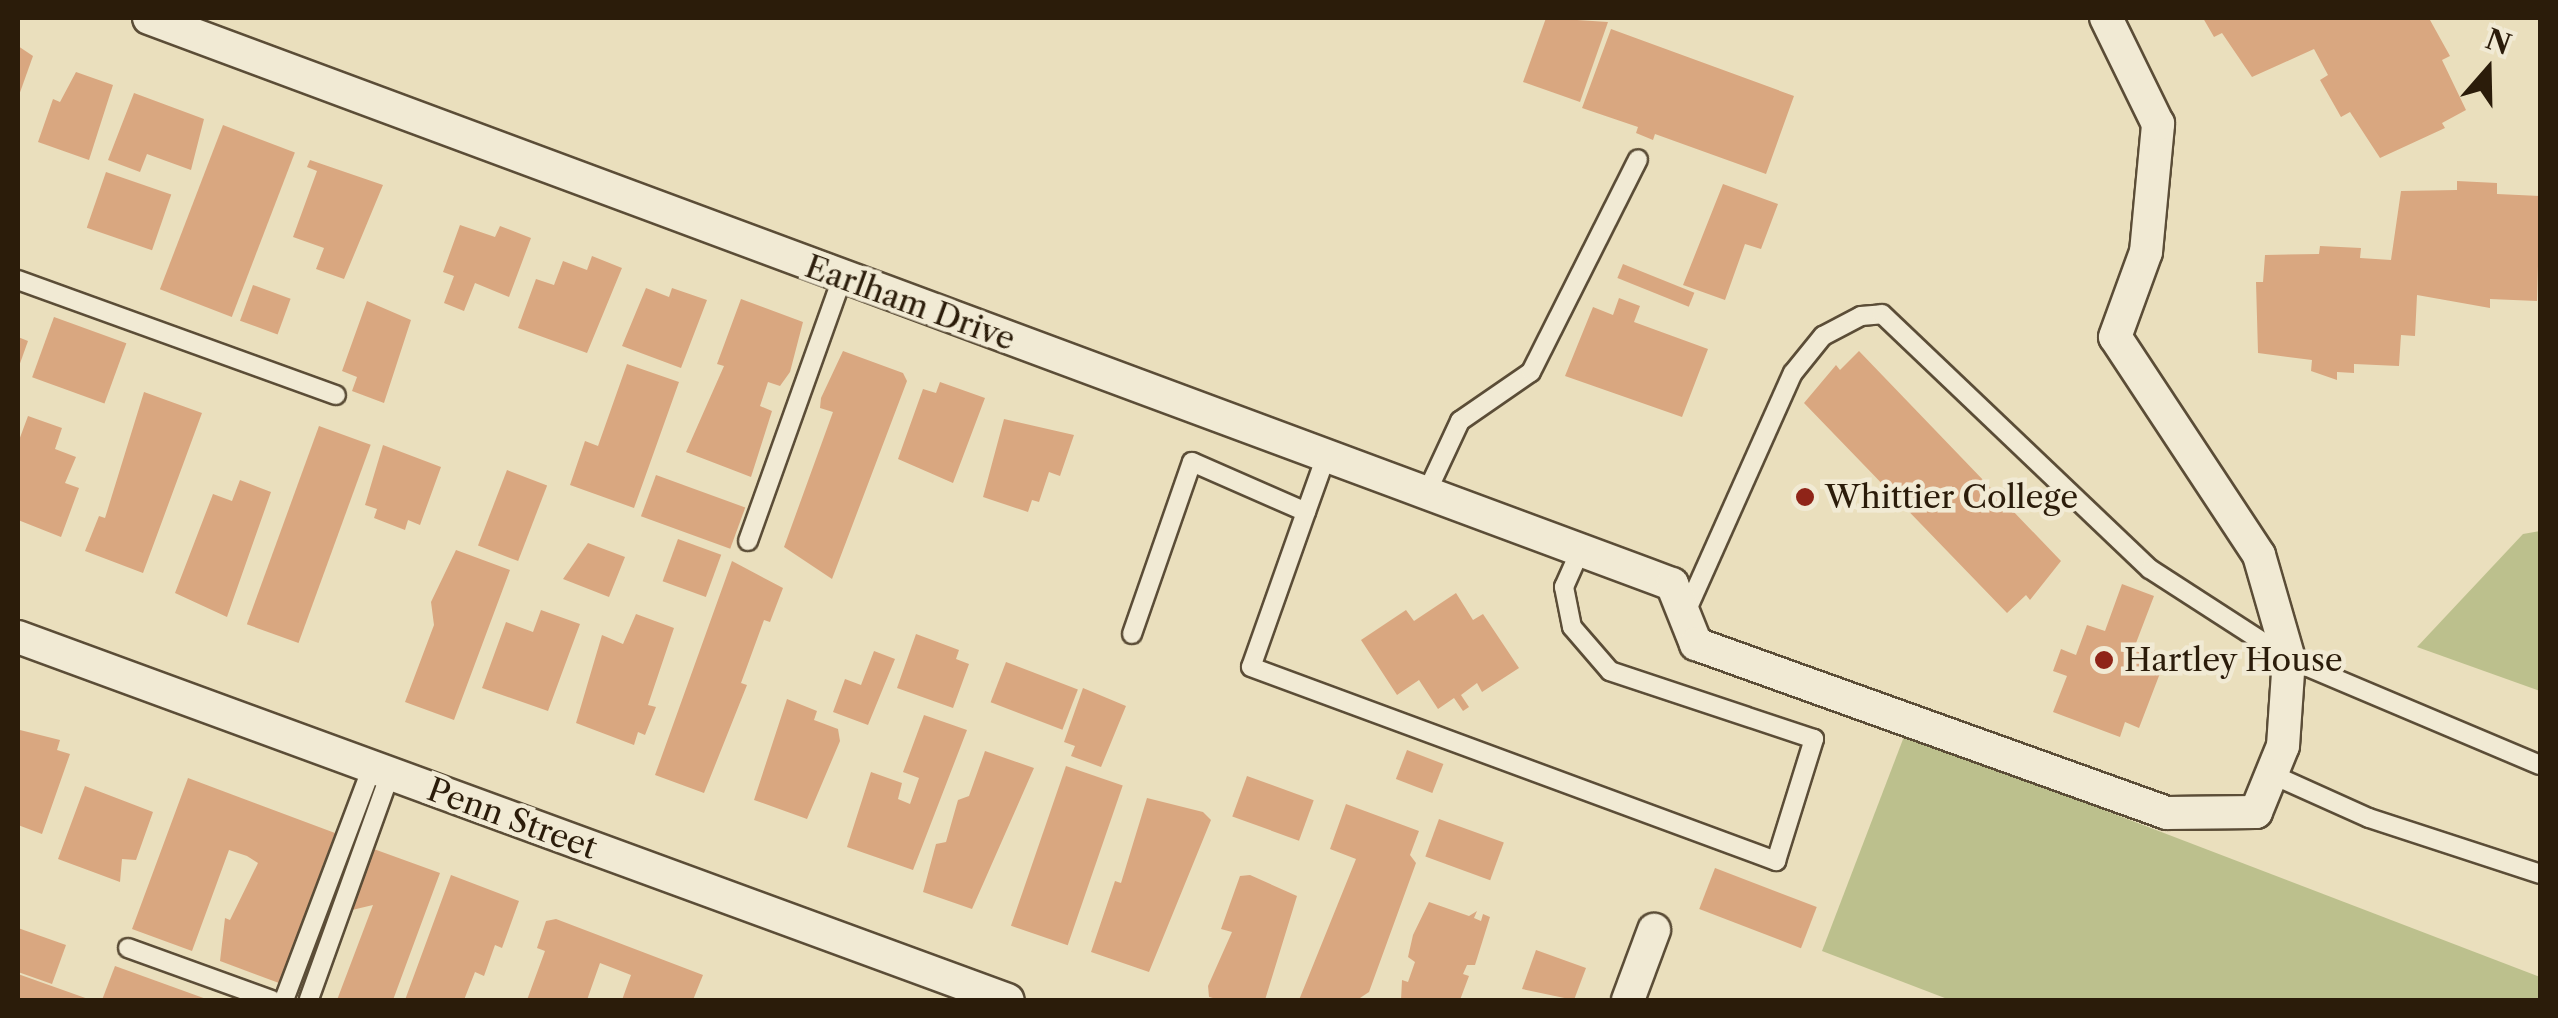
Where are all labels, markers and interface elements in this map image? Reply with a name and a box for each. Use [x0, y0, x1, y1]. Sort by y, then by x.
north arrow [2438, 20, 2538, 120]
text: N [2481, 22, 2516, 62]
street label: Earlham Drive [800, 247, 1020, 359]
place label: Whittier College [1825, 478, 2079, 516]
marker: Whittier College [1794, 486, 1816, 508]
place label: Hartley House [2124, 641, 2344, 679]
marker: Hartley House [2093, 649, 2115, 671]
street label: Penn Street [422, 771, 602, 867]

